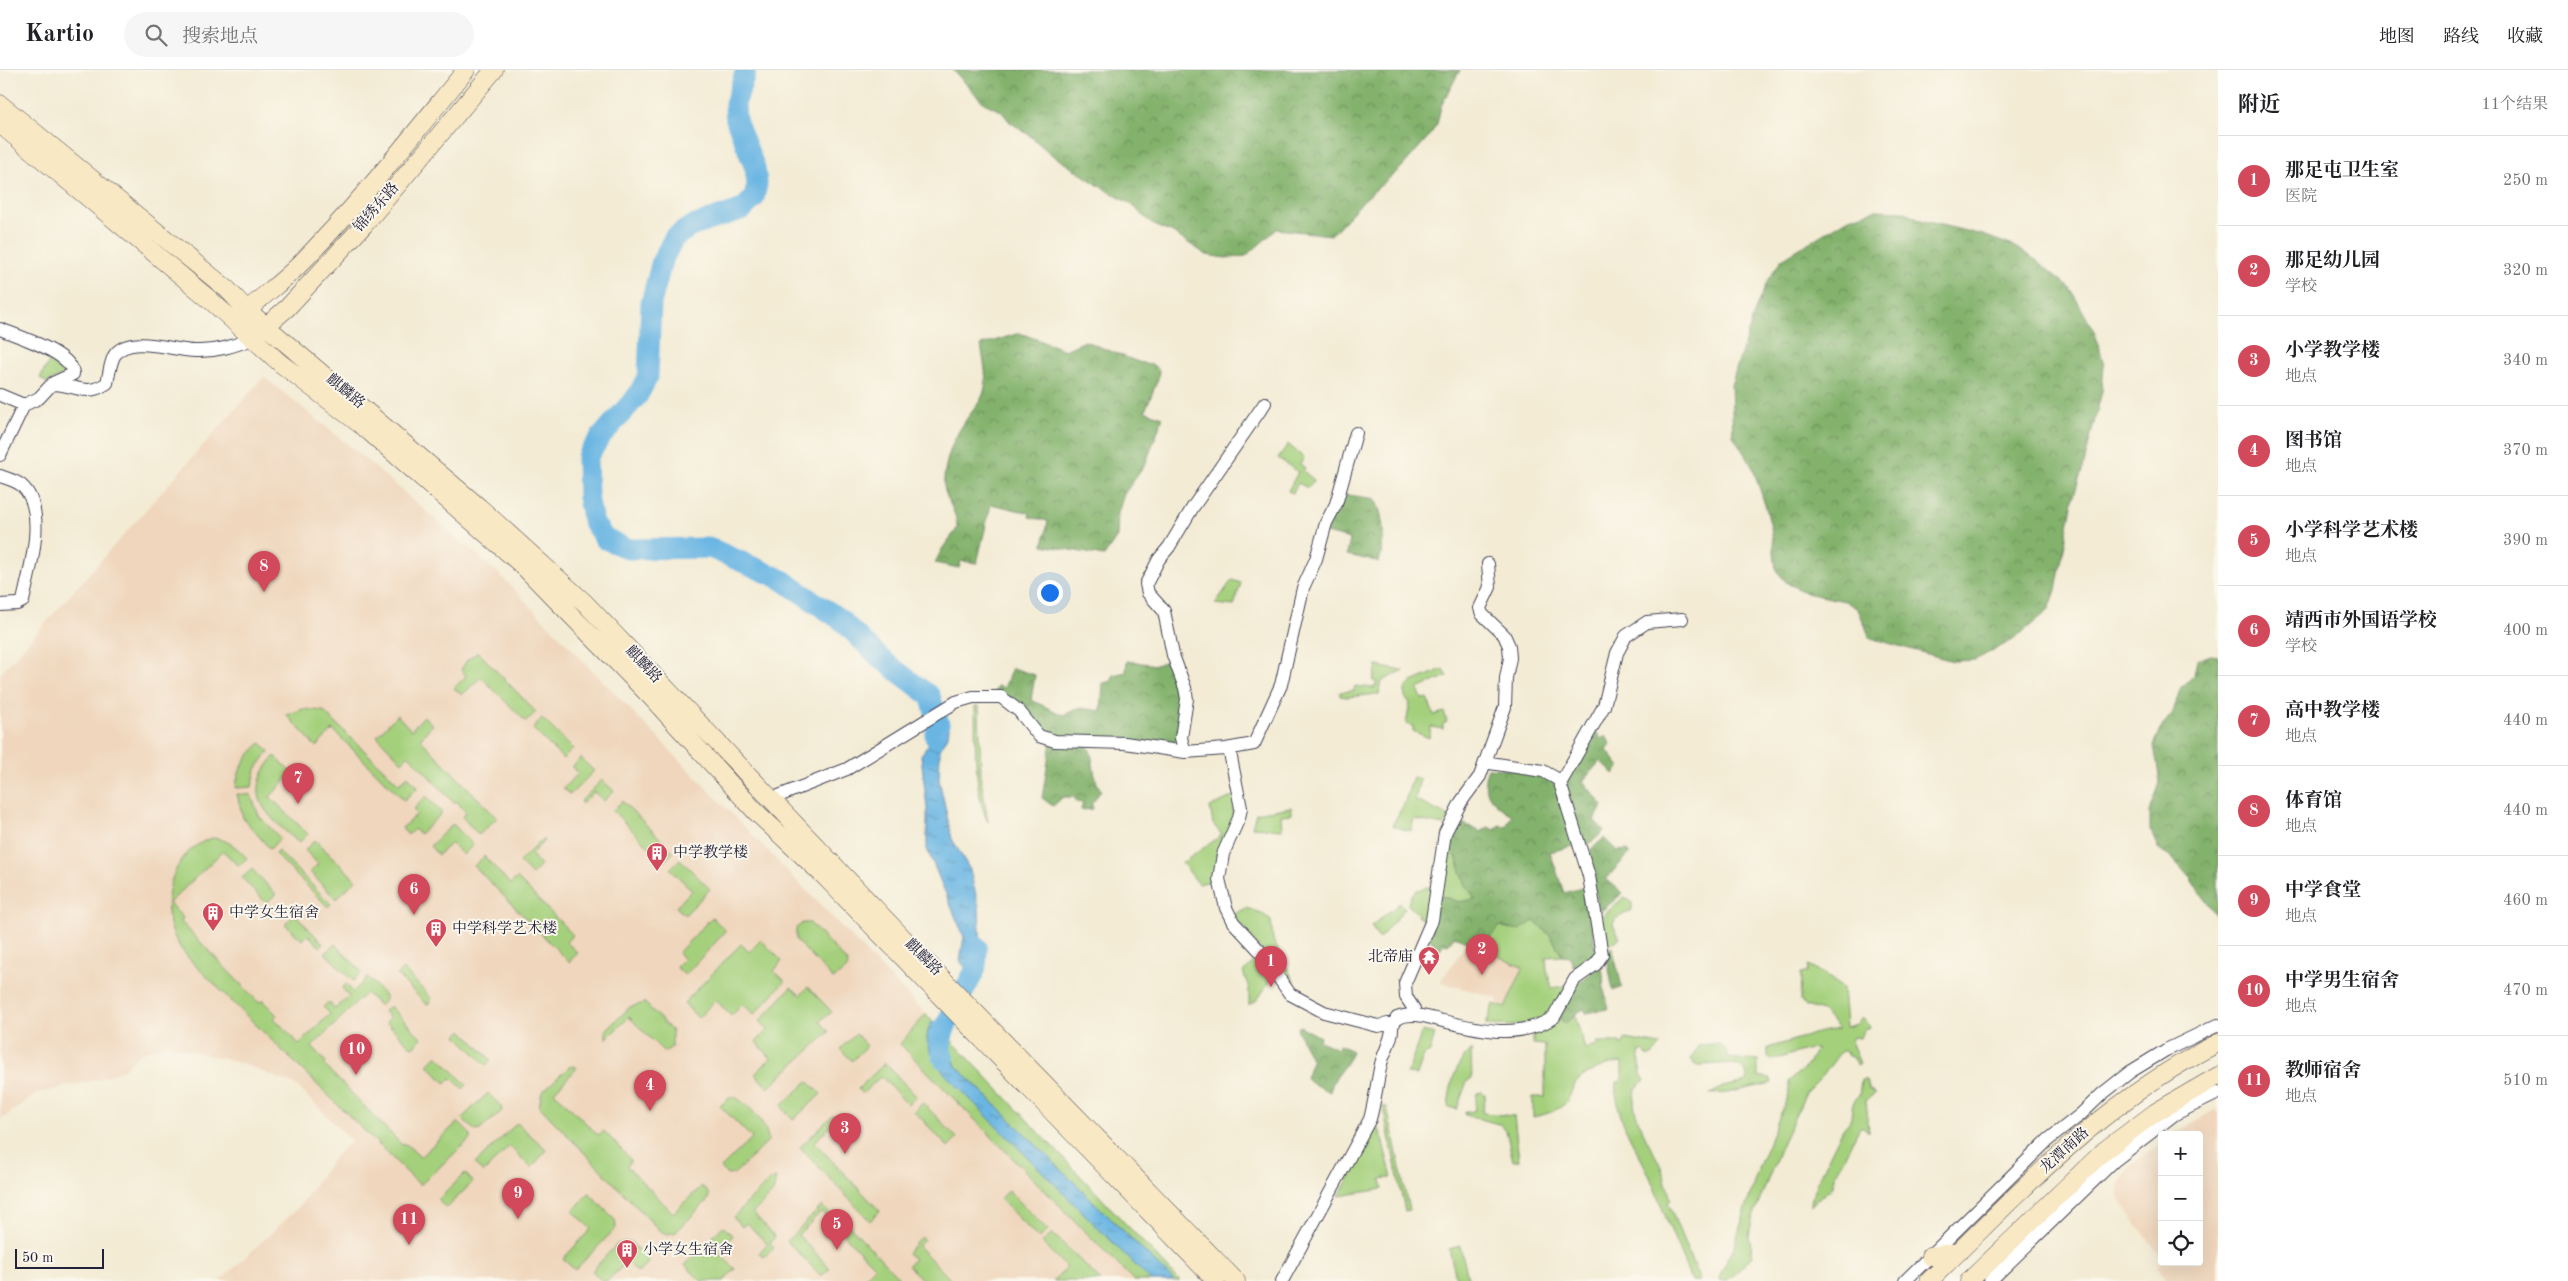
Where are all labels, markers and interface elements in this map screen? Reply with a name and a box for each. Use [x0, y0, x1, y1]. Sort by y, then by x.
search box [124, 12, 474, 57]
icon: search [142, 21, 170, 49]
text: Kartio [25, 23, 94, 47]
text: 搜索地点 [182, 28, 258, 47]
text: 地图 [2379, 28, 2415, 46]
text: 路线 [2443, 28, 2479, 46]
text: 收藏 [2507, 28, 2543, 46]
text: 附近 [2238, 95, 2280, 116]
text: 11个结果 [2481, 97, 2548, 113]
text: 那足屯卫生室 [2285, 162, 2399, 181]
text: 1 [2249, 173, 2259, 189]
text: 250 m [2503, 173, 2548, 189]
street label: 锦绣东路 [350, 179, 402, 236]
text: 医院 [2285, 189, 2317, 205]
text: 那足幼儿园 [2285, 252, 2380, 271]
text: 2 [2249, 263, 2259, 279]
text: 320 m [2503, 263, 2548, 279]
text: 学校 [2285, 279, 2317, 295]
text: 小学教学楼 [2285, 342, 2380, 361]
text: 3 [2249, 353, 2259, 369]
text: 340 m [2503, 353, 2548, 369]
text: 地点 [2285, 369, 2317, 385]
street label: 麒麟路 [323, 370, 368, 412]
text: 图书馆 [2285, 432, 2342, 451]
text: 4 [2249, 443, 2259, 459]
text: 370 m [2503, 443, 2548, 459]
text: 地点 [2285, 459, 2317, 475]
text: 小学科学艺术楼 [2285, 522, 2418, 541]
text: 5 [2249, 533, 2259, 549]
text: 390 m [2503, 533, 2548, 549]
text: 地点 [2285, 549, 2317, 565]
pin: 8 [248, 551, 280, 592]
your location [1037, 580, 1063, 606]
text: 靖西市外国语学校 [2285, 612, 2437, 631]
text: 6 [2249, 623, 2259, 639]
text: 400 m [2503, 623, 2548, 639]
text: 学校 [2285, 639, 2317, 655]
street label: 麒麟路 [622, 642, 665, 687]
text: 高中教学楼 [2285, 702, 2380, 721]
text: 7 [2249, 713, 2259, 729]
text: 440 m [2503, 713, 2548, 729]
text: 地点 [2285, 729, 2317, 745]
pin: 7 [282, 763, 314, 804]
text: 体育馆 [2285, 792, 2342, 811]
text: 8 [2249, 803, 2259, 819]
text: 440 m [2503, 803, 2548, 819]
text: 地点 [2285, 819, 2317, 835]
building icon: 中学教学楼 [645, 841, 669, 872]
place label: 中学教学楼 [673, 844, 748, 861]
pin: 6 [398, 874, 430, 915]
text: 中学食堂 [2285, 882, 2361, 901]
text: 9 [2249, 893, 2259, 909]
text: 460 m [2503, 893, 2548, 909]
building icon: 中学女生宿舍 [201, 901, 225, 932]
place label: 中学女生宿舍 [229, 904, 319, 921]
text: 地点 [2285, 909, 2317, 925]
building icon: 中学科学艺术楼 [424, 917, 448, 948]
place label: 中学科学艺术楼 [452, 920, 557, 937]
pin: 2 [1466, 934, 1498, 975]
street label: 麒麟路 [902, 935, 946, 979]
temple icon: 北帝庙 [1417, 945, 1441, 976]
pin: 1 [1255, 946, 1287, 987]
place label: 北帝庙 [1368, 948, 1413, 965]
text: 中学男生宿舍 [2285, 972, 2399, 991]
text: 10 [2245, 983, 2263, 999]
text: 470 m [2503, 983, 2548, 999]
text: 地点 [2285, 999, 2317, 1015]
pin: 10 [340, 1034, 372, 1075]
text: 教师宿舍 [2285, 1062, 2361, 1081]
pin: 4 [634, 1070, 666, 1111]
text: 11 [2245, 1073, 2263, 1089]
text: 510 m [2503, 1073, 2548, 1089]
text: 地点 [2285, 1089, 2317, 1105]
pin: 3 [829, 1113, 861, 1154]
street label: 龙潭南路 [2036, 1124, 2092, 1177]
map controls [2158, 1131, 2203, 1266]
button: + [2158, 1131, 2203, 1176]
button: − [2158, 1176, 2203, 1221]
pin: 9 [502, 1178, 534, 1219]
pin: 11 [393, 1204, 425, 1245]
pin: 5 [821, 1209, 853, 1250]
button: locate [2158, 1221, 2203, 1266]
building icon: 小学女生宿舍 [615, 1238, 639, 1269]
place label: 小学女生宿舍 [643, 1241, 733, 1258]
scale bar [15, 1246, 104, 1269]
text: 50 m [22, 1251, 53, 1265]

